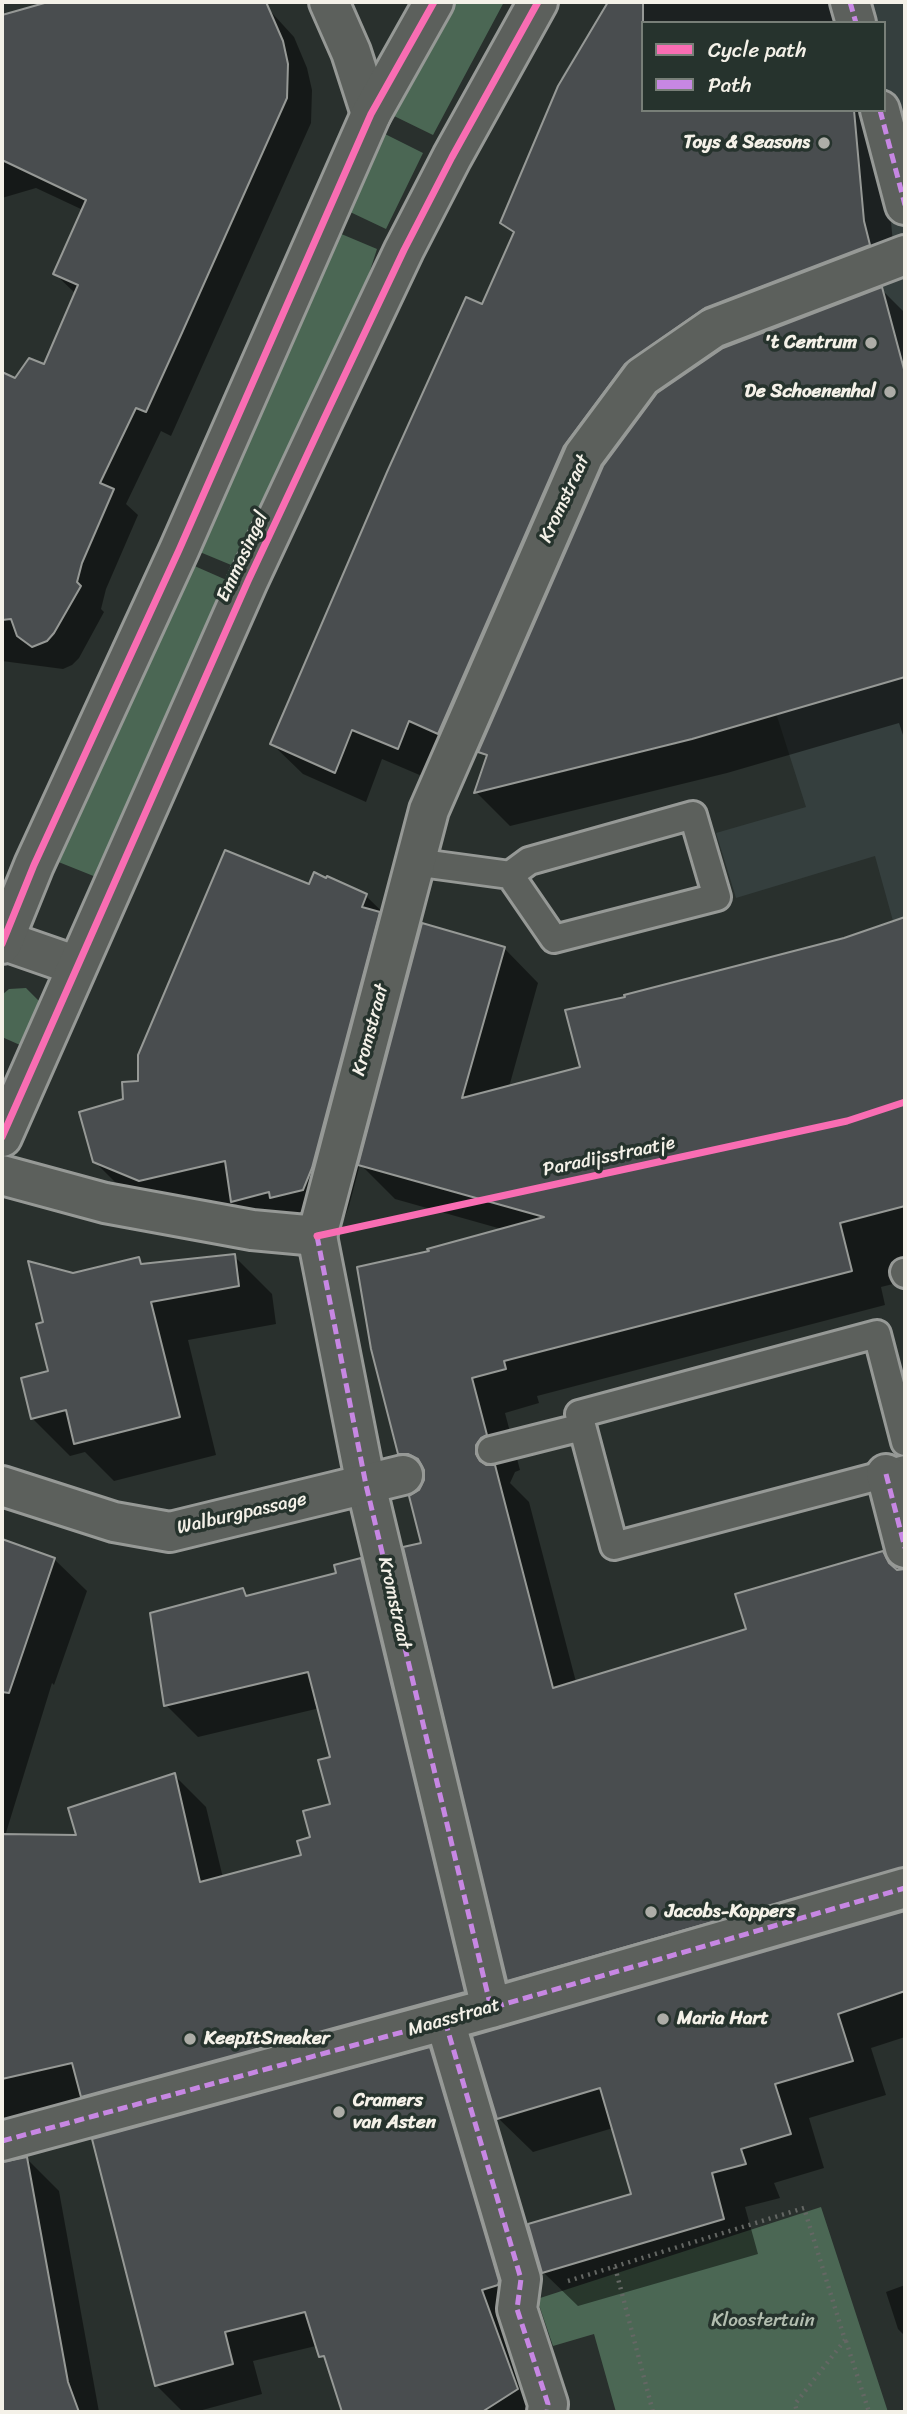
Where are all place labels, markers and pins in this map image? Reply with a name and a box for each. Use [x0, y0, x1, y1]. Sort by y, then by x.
place label: Toys & Seasons [684, 132, 810, 154]
marker: Toys & Seasons [816, 135, 832, 151]
place label: 't Centrum [764, 332, 857, 354]
marker: 't Centrum [863, 335, 879, 351]
place label: De Schoenenhal [745, 381, 876, 403]
marker: De Schoenenhal [882, 384, 898, 400]
place label: Jacobs-Koppers [665, 1901, 796, 1923]
marker: Jacobs-Koppers [643, 1904, 659, 1920]
place label: Maria Hart [677, 2008, 769, 2030]
marker: Maria Hart [655, 2011, 671, 2027]
place label: KeepItSneaker [204, 2028, 330, 2050]
marker: KeepItSneaker [182, 2031, 198, 2047]
place label: Cramers van Asten [353, 2090, 436, 2134]
marker: Cramers van Asten [331, 2104, 347, 2120]

